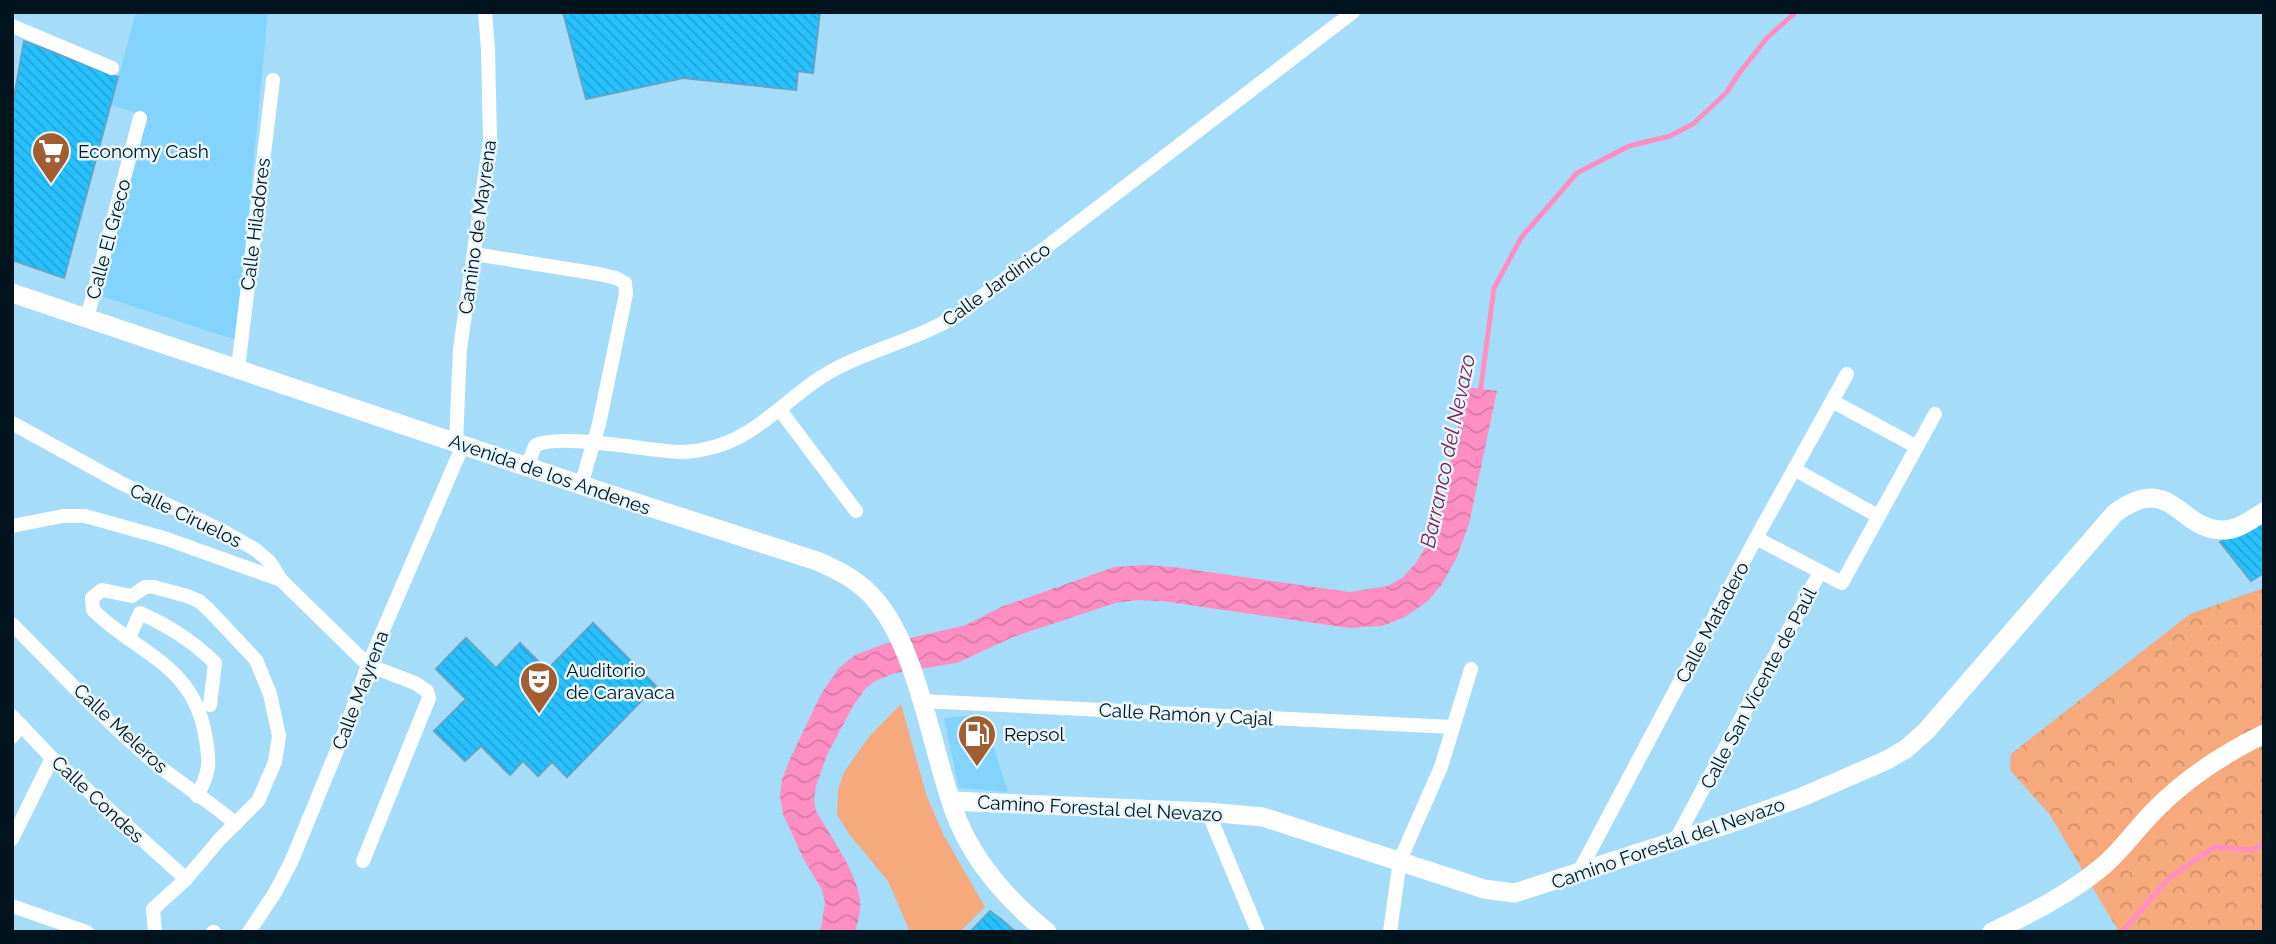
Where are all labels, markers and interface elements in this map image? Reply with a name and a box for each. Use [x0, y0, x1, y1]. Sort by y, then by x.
supermarket icon: Economy Cash [30, 130, 72, 185]
street label: Camino de Mayrena [454, 138, 500, 316]
place label: Economy Cash [78, 140, 209, 162]
street label: Calle Hiladores [236, 157, 274, 291]
street label: Calle El Greco [81, 177, 135, 301]
street label: Calle Jardinico [938, 238, 1054, 330]
water label: Barranco del Nevazo [1415, 352, 1480, 550]
street label: Avenida de los Andenes [446, 429, 654, 519]
street label: Calle Ciruelos [126, 478, 246, 552]
street label: Calle Matadero [1671, 558, 1753, 686]
street label: Calle San Vicente de Paúl [1695, 583, 1821, 792]
street label: Calle Mayrena [327, 627, 393, 753]
place label: Auditorio de Caravaca [566, 659, 675, 703]
theatre icon: Auditorio de Caravaca [518, 660, 560, 715]
street label: Calle Meleros [69, 679, 173, 777]
street label: Calle Ramón y Cajal [1098, 698, 1274, 730]
fuel station icon: Repsol [956, 713, 998, 768]
place label: Repsol [1004, 723, 1065, 745]
street label: Calle Condes [48, 751, 148, 847]
street label: Camino Forestal del Nevazo [977, 791, 1223, 825]
street label: Camino Forestal del Nevazo [1548, 793, 1788, 893]

